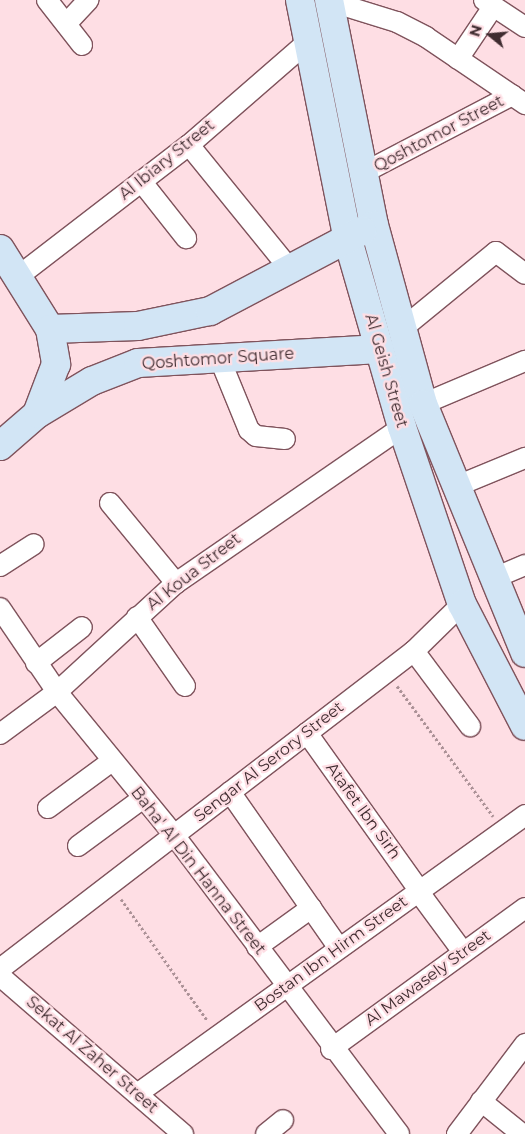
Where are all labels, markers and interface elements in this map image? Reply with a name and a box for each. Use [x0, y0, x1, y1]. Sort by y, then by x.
north arrow [465, 10, 515, 60]
text: N [465, 23, 486, 39]
street label: Qoshtomor Street [371, 92, 507, 176]
street label: Al Ibiary Street [116, 116, 218, 204]
street label: Al Geish Street [361, 312, 411, 430]
street label: Qoshtomor Square [141, 344, 295, 374]
street label: Al Koua Street [143, 529, 245, 615]
street label: Sengar Al Serory Street [190, 698, 348, 826]
street label: Atafet Ibn Sirh [322, 759, 404, 863]
street label: Baha' Al Din Hanna Street [126, 783, 270, 959]
street label: Bostan Ibn Hirm Street [251, 892, 411, 1016]
street label: Al Mawasely Street [361, 926, 495, 1030]
street label: Sekat Al Zaher Street [22, 993, 162, 1117]

